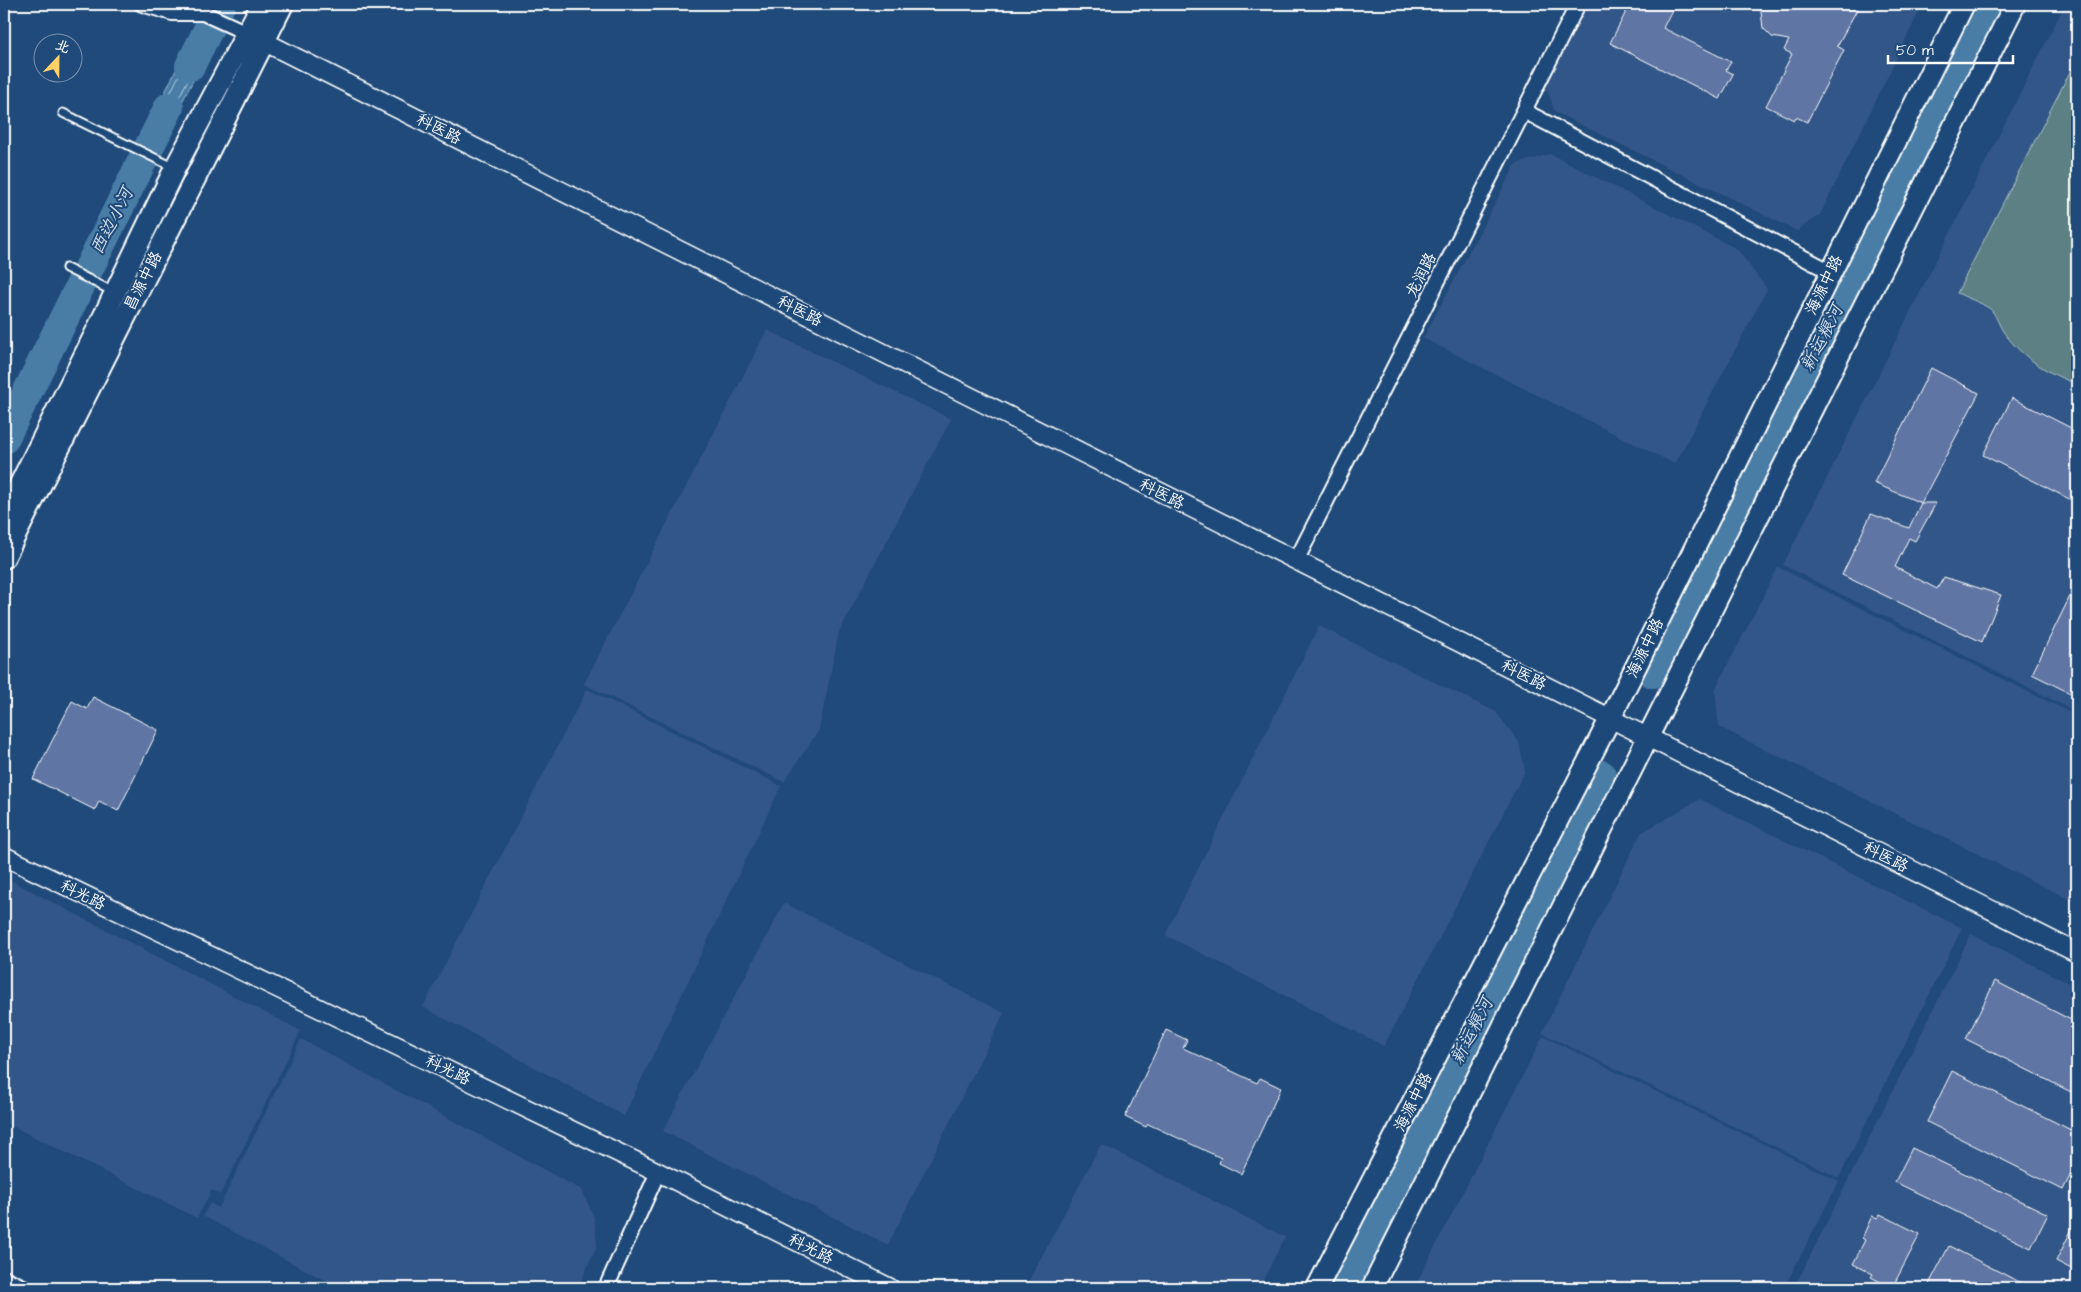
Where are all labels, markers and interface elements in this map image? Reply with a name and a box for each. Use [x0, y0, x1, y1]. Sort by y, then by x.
north arrow [32, 32, 82, 82]
scale bar [1888, 32, 2014, 64]
text: 北 [52, 35, 73, 59]
text: 50 m [1896, 40, 1934, 61]
street label: 科医路 [413, 108, 465, 150]
water label: 西边小河 [85, 181, 141, 259]
street label: 昌源中路 [119, 247, 167, 315]
street label: 龙润路 [1400, 249, 1442, 301]
street label: 海源中路 [1800, 251, 1848, 319]
street label: 科医路 [774, 290, 826, 332]
water label: 新运粮河 [1795, 298, 1851, 376]
street label: 科医路 [1136, 473, 1188, 515]
street label: 海源中路 [1621, 614, 1669, 682]
street label: 科医路 [1498, 654, 1550, 696]
street label: 科医路 [1860, 836, 1912, 878]
street label: 科光路 [57, 875, 109, 915]
water label: 新运粮河 [1445, 991, 1501, 1069]
street label: 科光路 [422, 1050, 474, 1090]
street label: 海源中路 [1389, 1068, 1437, 1136]
street label: 科光路 [785, 1228, 837, 1270]

